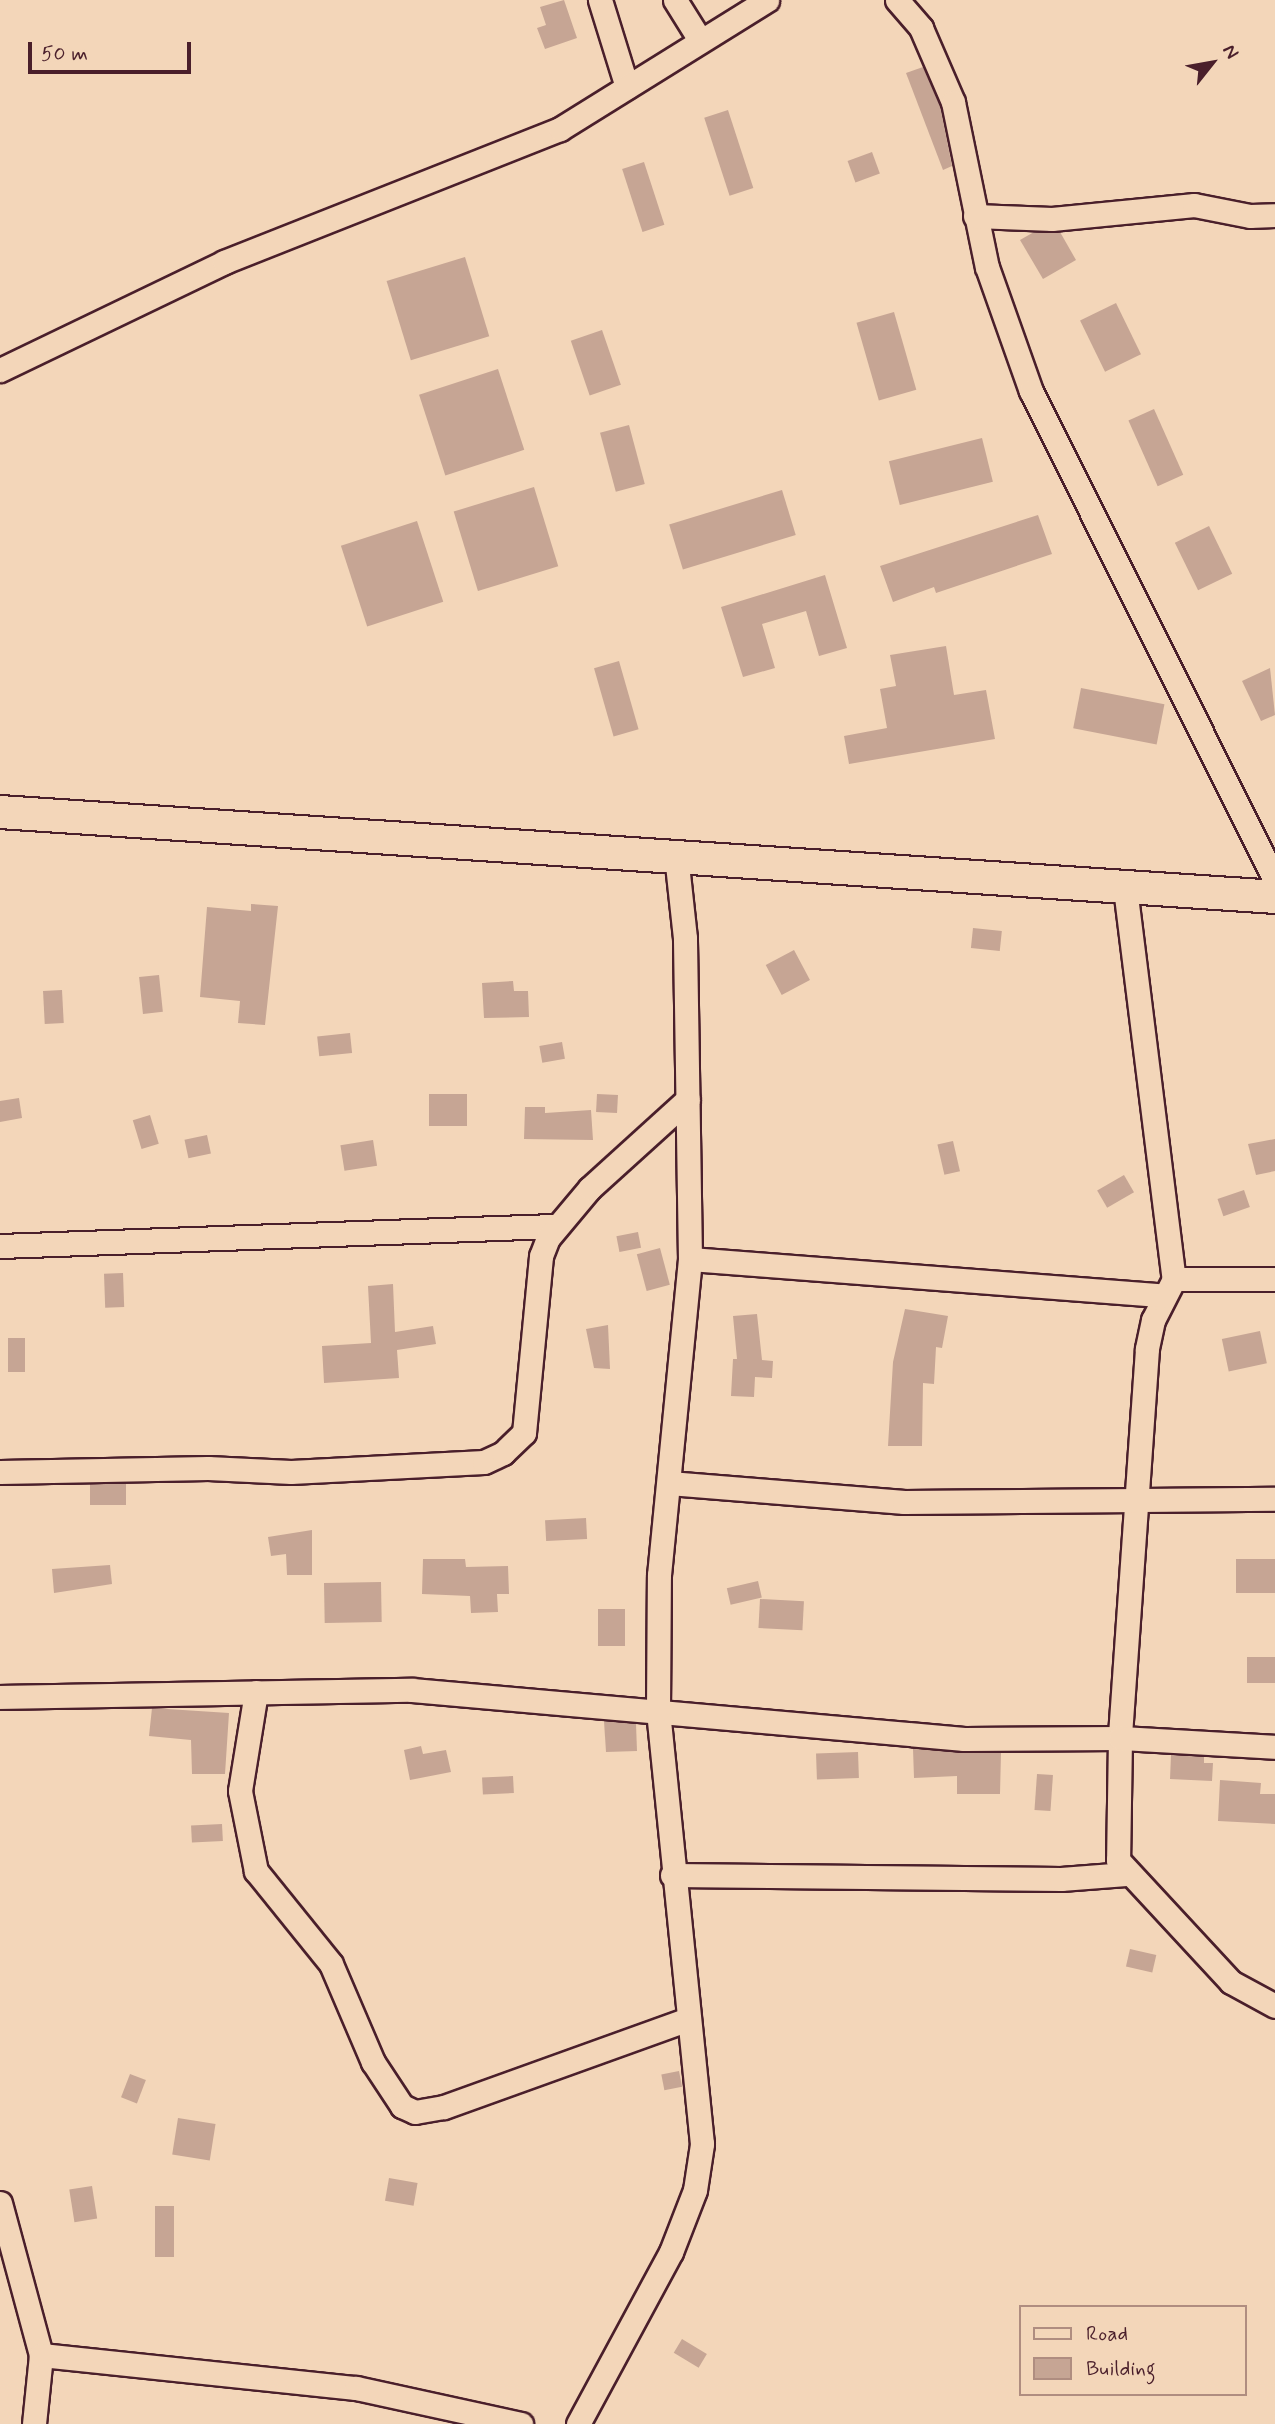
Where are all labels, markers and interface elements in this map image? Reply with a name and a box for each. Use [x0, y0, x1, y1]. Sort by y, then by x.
scale bar [32, 28, 194, 72]
north arrow [1177, 28, 1247, 98]
text: 50 m [41, 40, 88, 68]
text: N [1216, 40, 1244, 64]
legend [1020, 2305, 1247, 2396]
text: Road [1086, 2320, 1128, 2348]
text: Building [1086, 2355, 1156, 2383]

